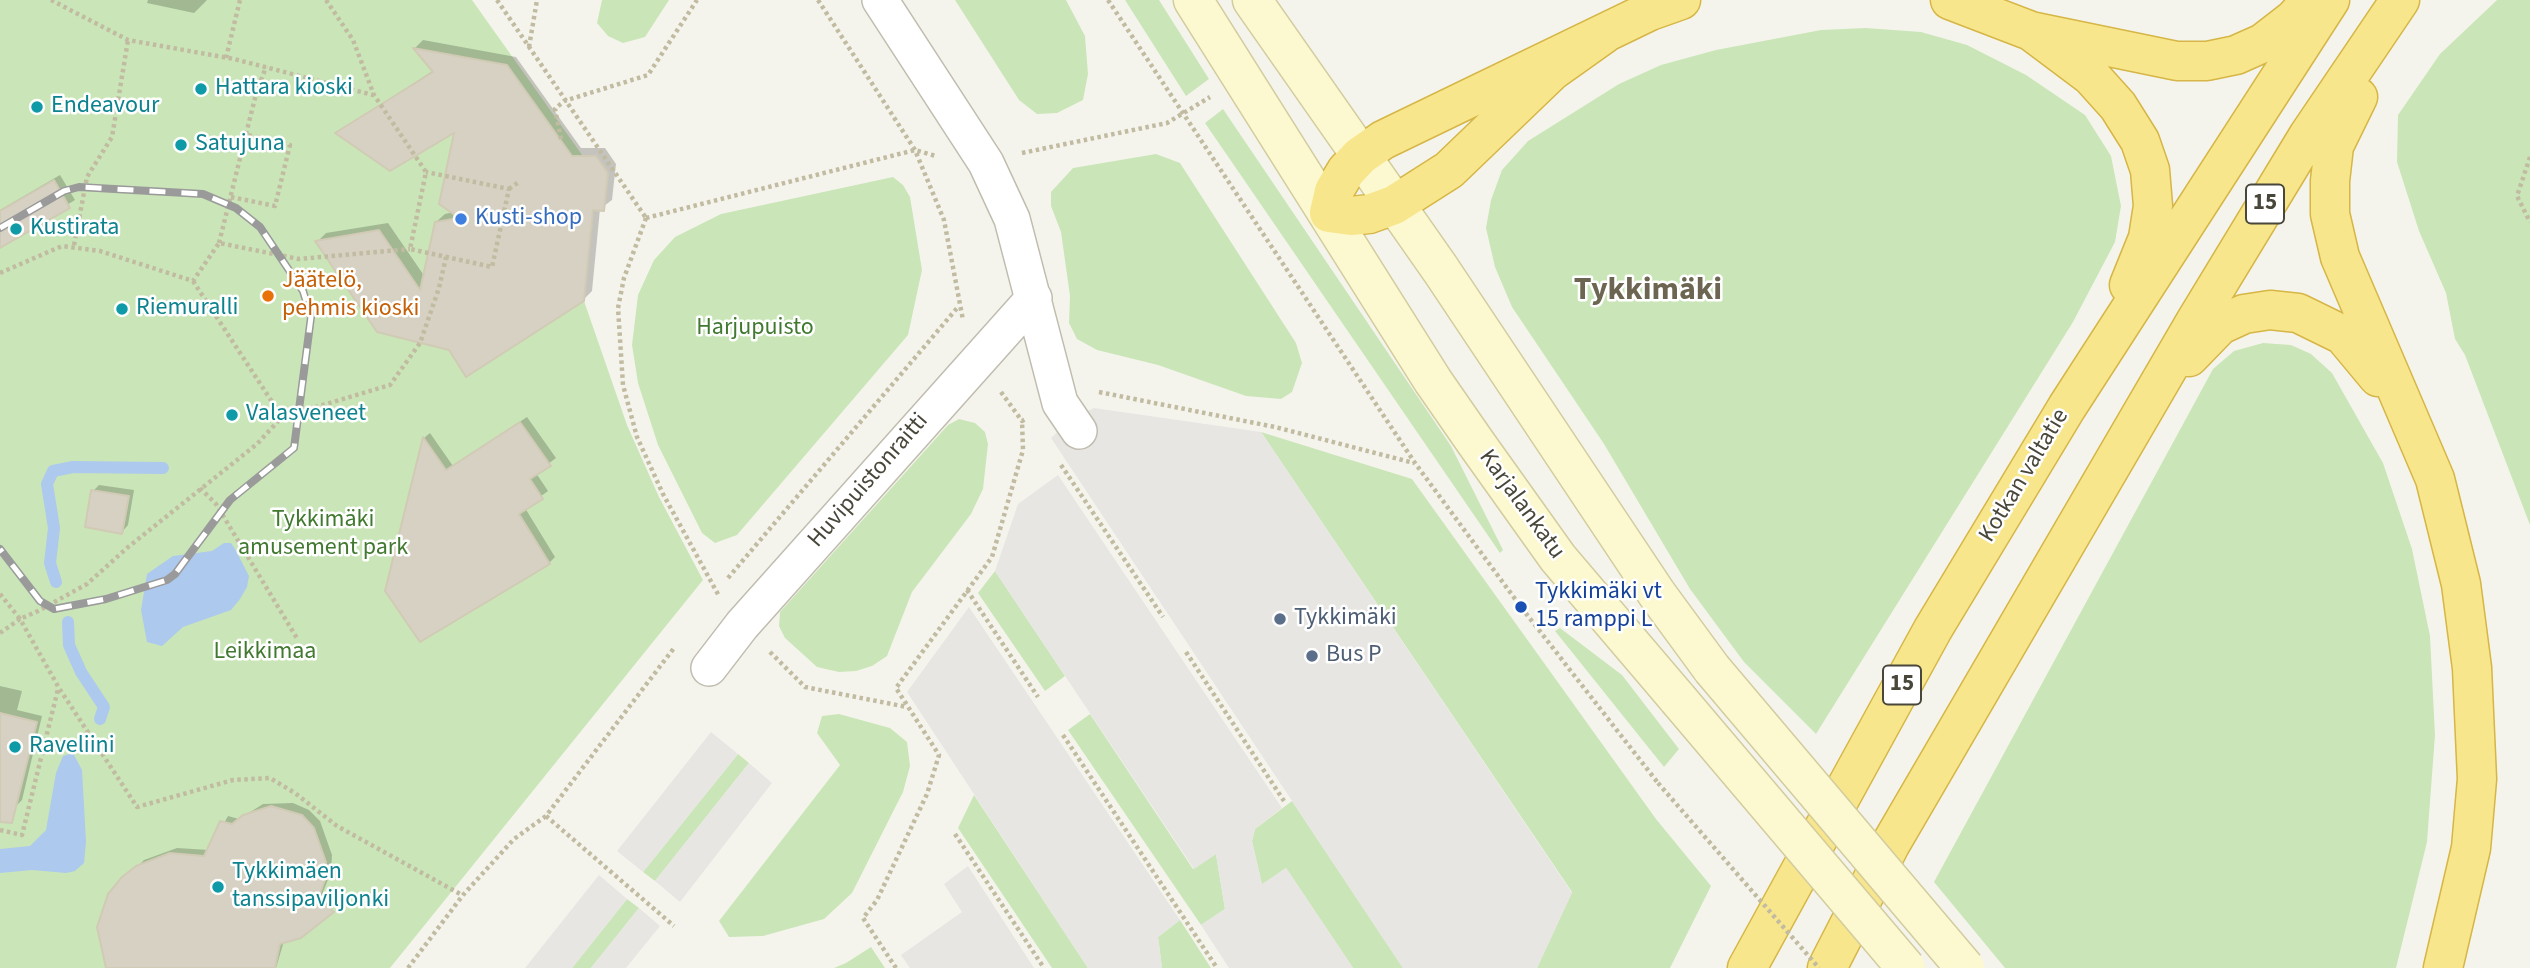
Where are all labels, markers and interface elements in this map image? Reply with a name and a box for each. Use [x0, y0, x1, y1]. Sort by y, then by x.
place label: Hattara kioski [215, 75, 353, 103]
marker: Hattara kioski [193, 81, 209, 97]
place label: Endeavour [51, 93, 159, 121]
marker: Endeavour [29, 99, 45, 115]
place label: Satujuna [195, 131, 285, 159]
marker: Satujuna [173, 137, 189, 153]
road number: 15 [2246, 184, 2284, 224]
place label: Kusti-shop [475, 205, 582, 233]
marker: Kusti-shop [453, 211, 469, 227]
place label: Kustirata [30, 215, 119, 243]
marker: Kustirata [8, 221, 24, 237]
place label: Jäätelö, pehmis kioski [282, 268, 420, 324]
district label: Tykkimäki [1574, 273, 1722, 311]
marker: Jäätelö, pehmis kioski [260, 288, 276, 304]
place label: Riemuralli [136, 295, 238, 323]
marker: Riemuralli [114, 301, 130, 317]
park label: Harjupuisto [696, 315, 814, 343]
place label: Valasveneet [246, 401, 366, 429]
street label: Kotkan valtatie [1974, 404, 2076, 548]
marker: Valasveneet [224, 407, 240, 423]
street label: Huvipuistonraitti [803, 408, 935, 554]
street label: Karjalankatu [1472, 445, 1570, 565]
park label: Tykkimäki amusement park [238, 507, 408, 563]
place label: Tykkimäki vt 15 ramppi L [1535, 579, 1662, 635]
marker: Tykkimäki vt 15 ramppi L [1513, 599, 1529, 615]
place label: Tykkimäki [1294, 605, 1397, 633]
marker: Tykkimäki [1272, 611, 1288, 627]
park label: Leikkimaa [214, 639, 316, 667]
place label: Bus P [1326, 642, 1382, 670]
marker: Bus P [1304, 648, 1320, 664]
road number: 15 [1883, 666, 1921, 705]
place label: Raveliini [29, 733, 115, 761]
marker: Raveliini [7, 739, 23, 755]
place label: Tykkimäen tanssipaviljonki [232, 859, 389, 915]
marker: Tykkimäen tanssipaviljonki [210, 879, 226, 895]

